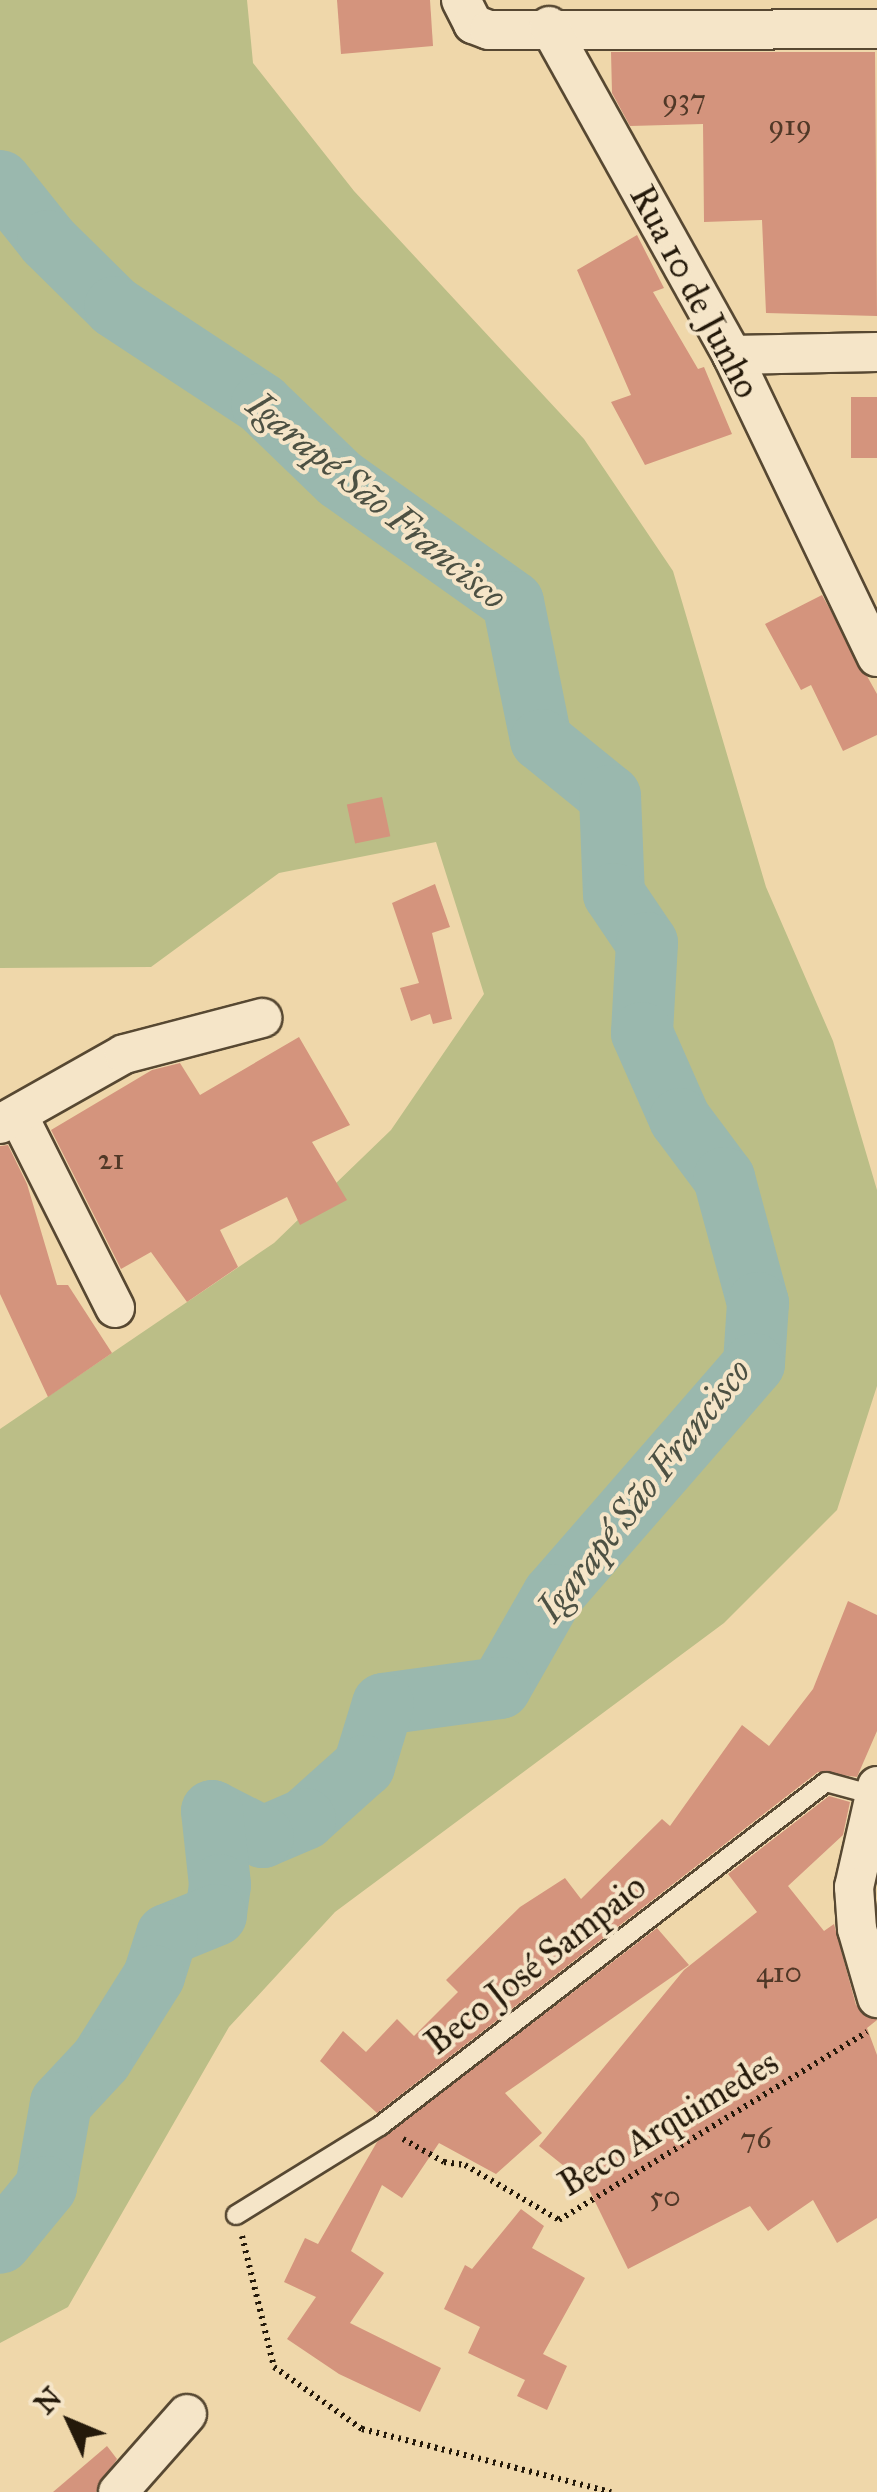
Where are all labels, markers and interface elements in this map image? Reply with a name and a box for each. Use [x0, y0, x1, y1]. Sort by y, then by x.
house number: 937 [662, 81, 706, 117]
house number: 919 [768, 107, 812, 143]
street label: Rua 10 de Junho [620, 179, 768, 405]
water label: Igarapé São Francisco [238, 382, 516, 620]
house number: 21 [98, 1141, 124, 1177]
water label: Igarapé São Francisco [527, 1349, 761, 1631]
street label: Beco José Sampaio [417, 1866, 655, 2064]
house number: 410 [756, 1954, 802, 1990]
street label: Beco Arquimedes [552, 2042, 786, 2206]
house number: 76 [740, 2120, 772, 2156]
house number: 50 [649, 2178, 681, 2214]
north arrow [20, 2372, 120, 2472]
text: N [27, 2380, 69, 2422]

